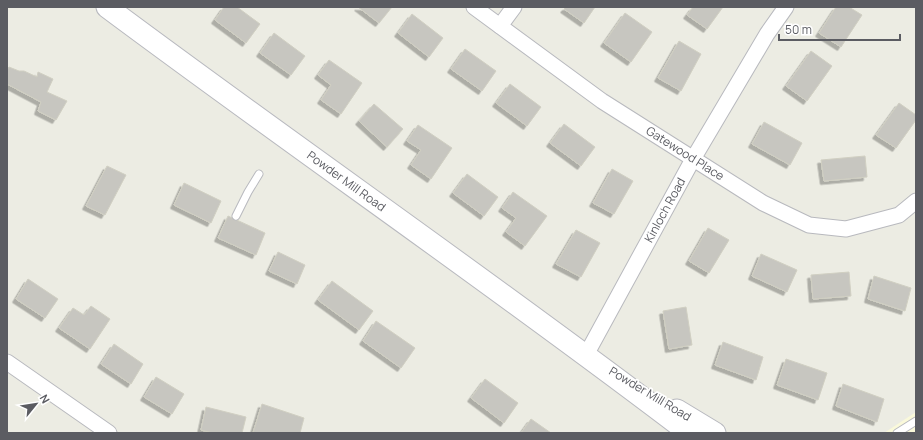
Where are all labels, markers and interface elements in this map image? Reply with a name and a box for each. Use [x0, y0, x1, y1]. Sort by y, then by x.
scale bar [779, 16, 900, 42]
text: 50 m [785, 21, 812, 38]
street label: Gatewood Place [643, 122, 728, 184]
street label: Powder Mill Road [304, 147, 389, 215]
street label: Kinloch Road [640, 174, 689, 245]
street label: Powder Mill Road [606, 362, 695, 425]
north arrow [16, 384, 56, 424]
text: N [37, 392, 54, 406]

